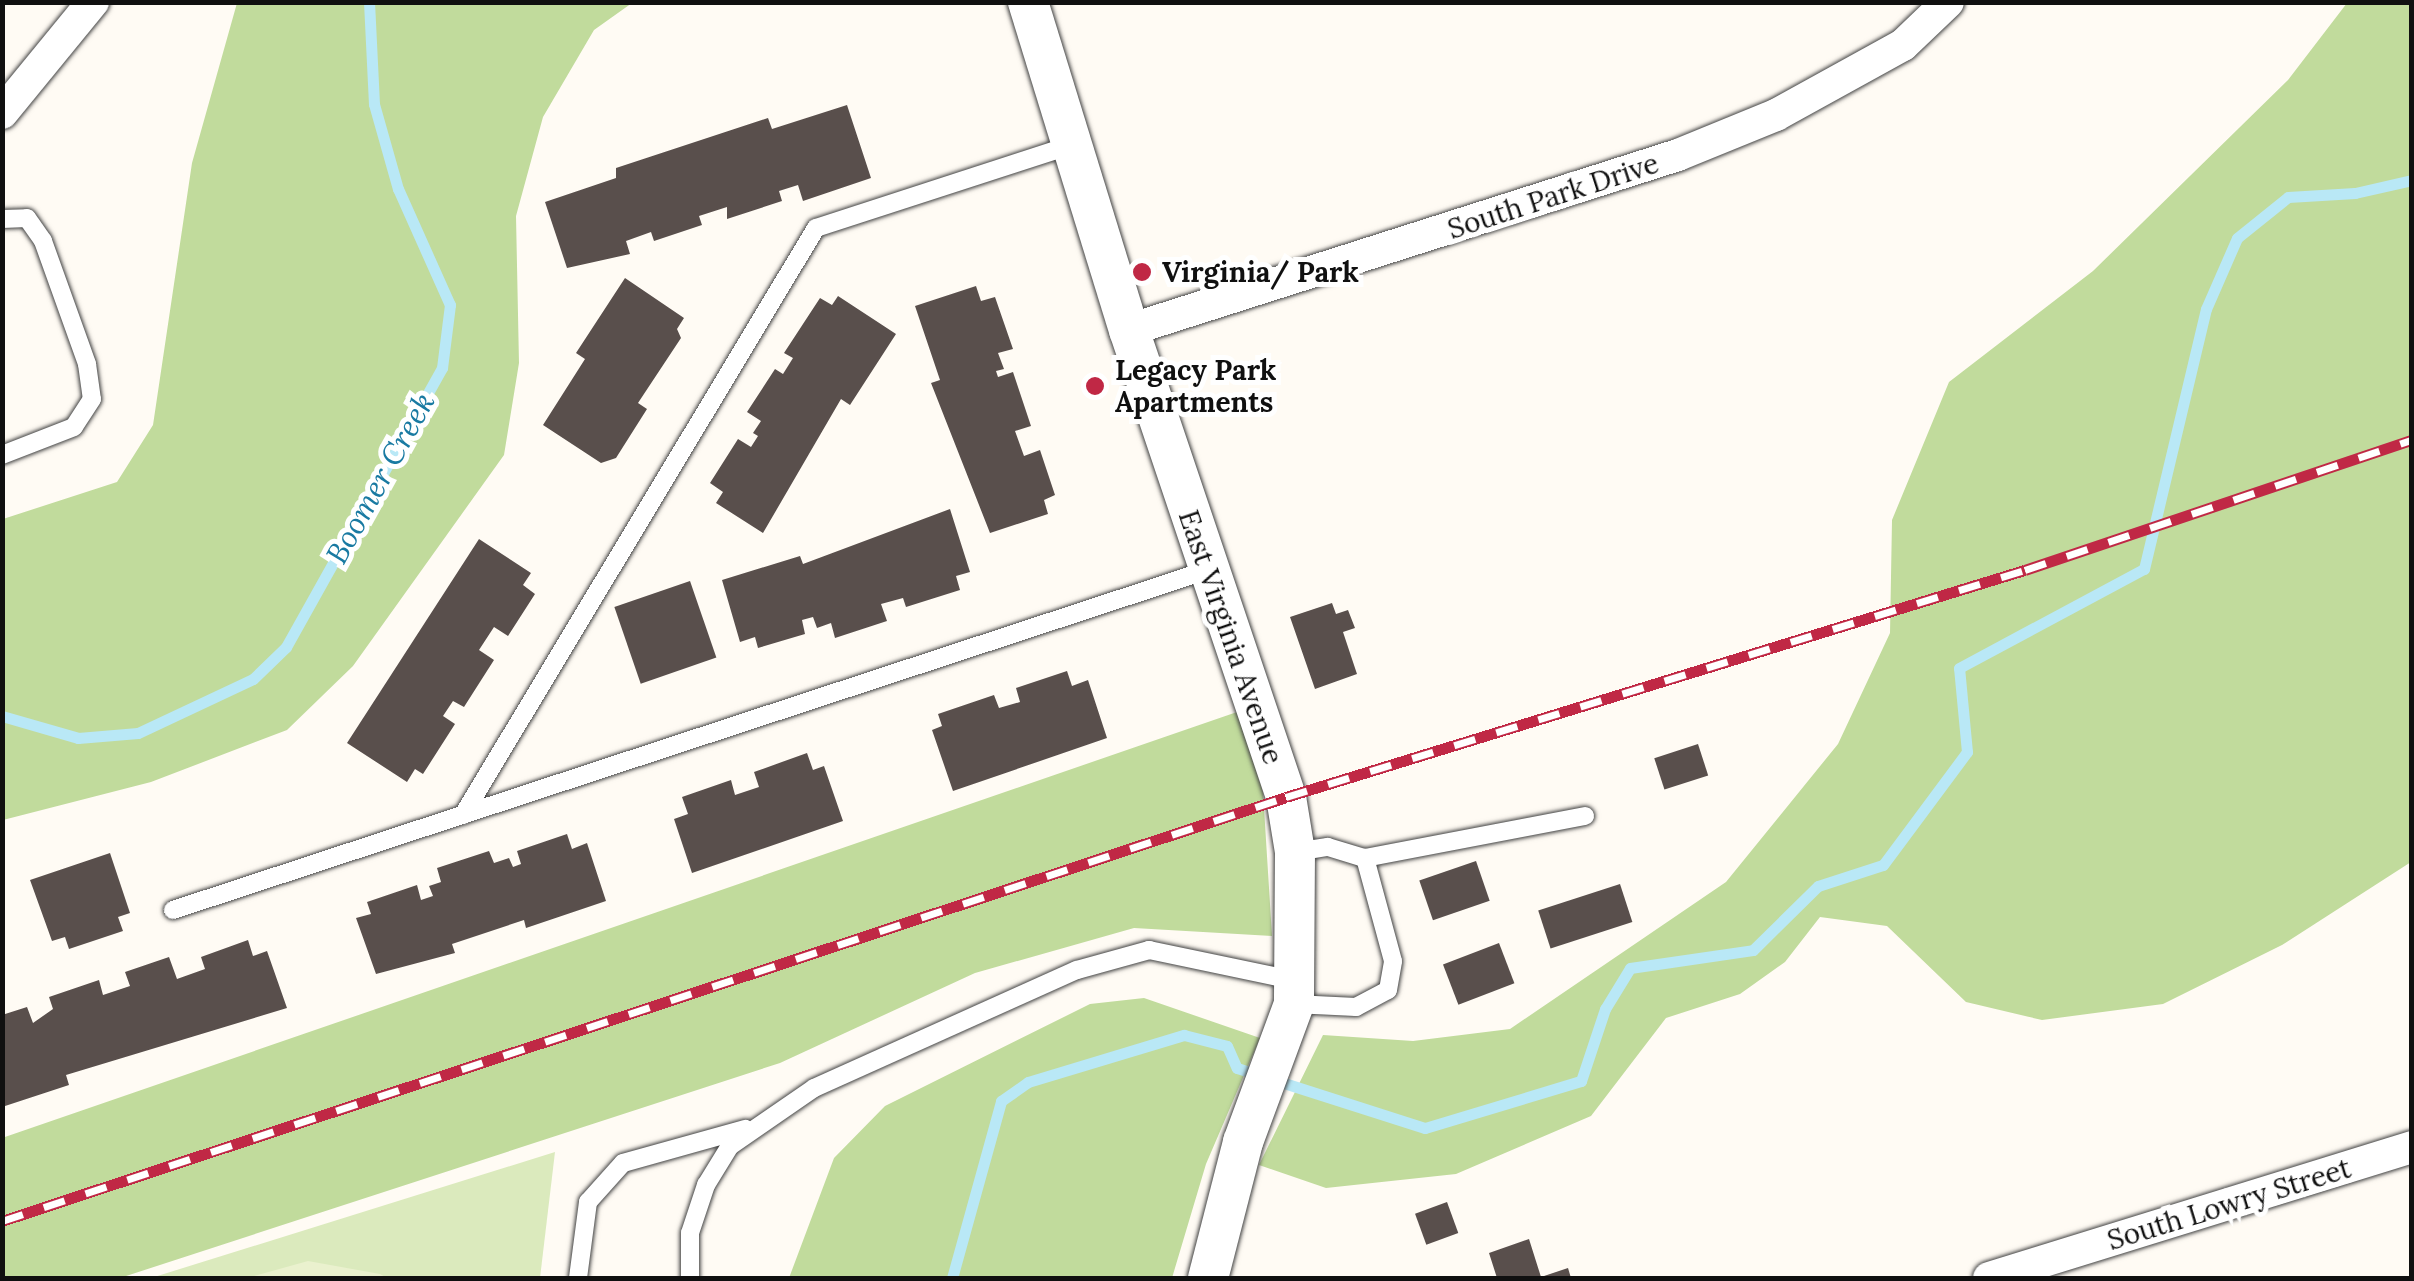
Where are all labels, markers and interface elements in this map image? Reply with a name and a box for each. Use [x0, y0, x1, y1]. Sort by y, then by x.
street label: South Park Drive [1443, 146, 1663, 246]
place label: Virginia/ Park [1162, 255, 1359, 289]
marker: Virginia/ Park [1131, 261, 1153, 283]
place label: Legacy Park Apartments [1115, 353, 1276, 419]
marker: Legacy Park Apartments [1084, 375, 1106, 397]
water label: Boomer Creek [318, 386, 442, 570]
street label: East Virginia Avenue [1172, 506, 1290, 768]
street label: South Lowry Street [2103, 1151, 2355, 1257]

